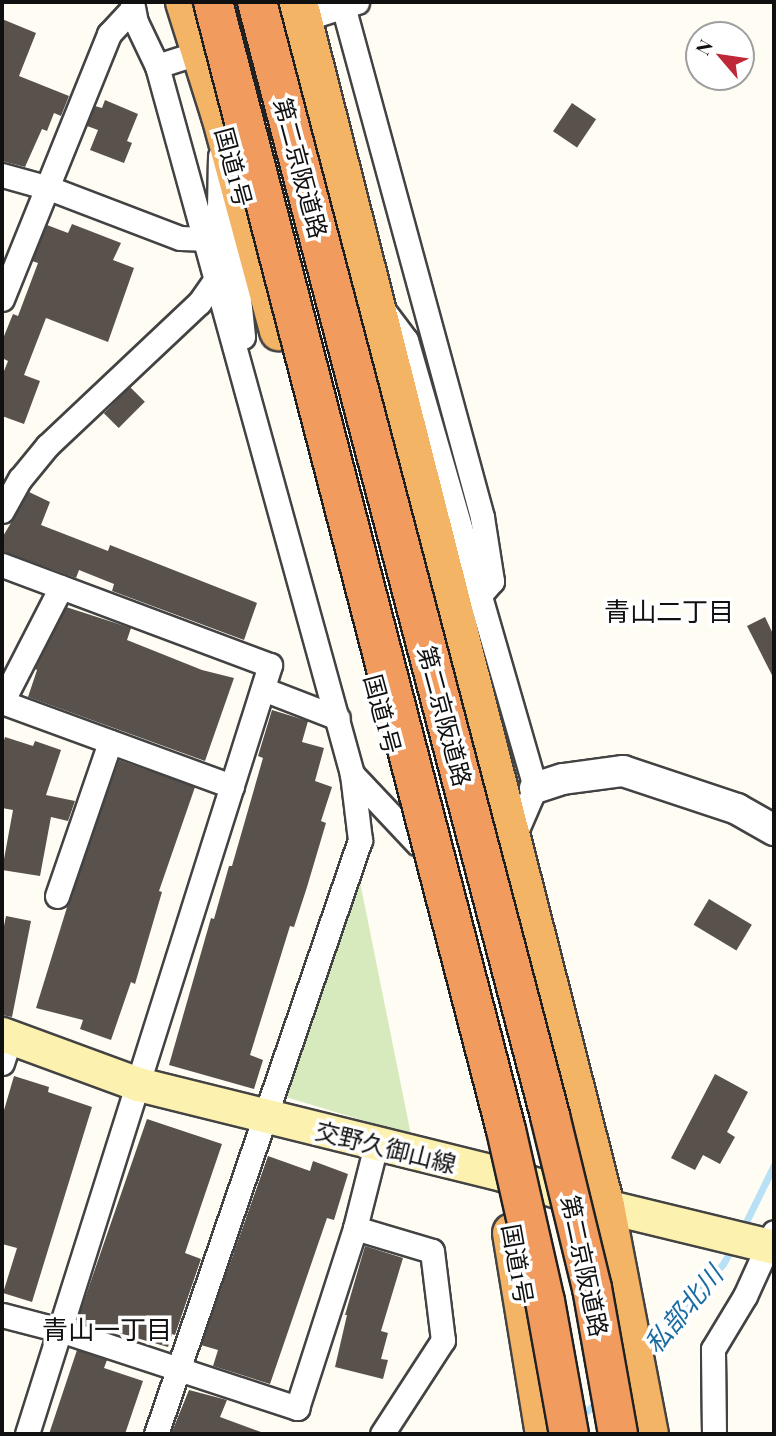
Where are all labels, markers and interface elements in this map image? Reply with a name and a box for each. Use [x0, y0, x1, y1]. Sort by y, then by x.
north arrow [685, 21, 755, 91]
text: N [689, 34, 718, 59]
street label: 第二京阪道路 [268, 95, 334, 241]
street label: 国道1号 [210, 124, 258, 210]
district label: 青山二丁目 [604, 595, 734, 627]
street label: 第二京阪道路 [412, 643, 478, 789]
street label: 国道1号 [359, 671, 407, 757]
street label: 交野久御山線 [313, 1116, 459, 1178]
street label: 第二京阪道路 [556, 1193, 614, 1339]
street label: 国道1号 [497, 1222, 539, 1306]
water label: 私部北川 [638, 1259, 728, 1359]
district label: 青山一丁目 [42, 1313, 172, 1345]

